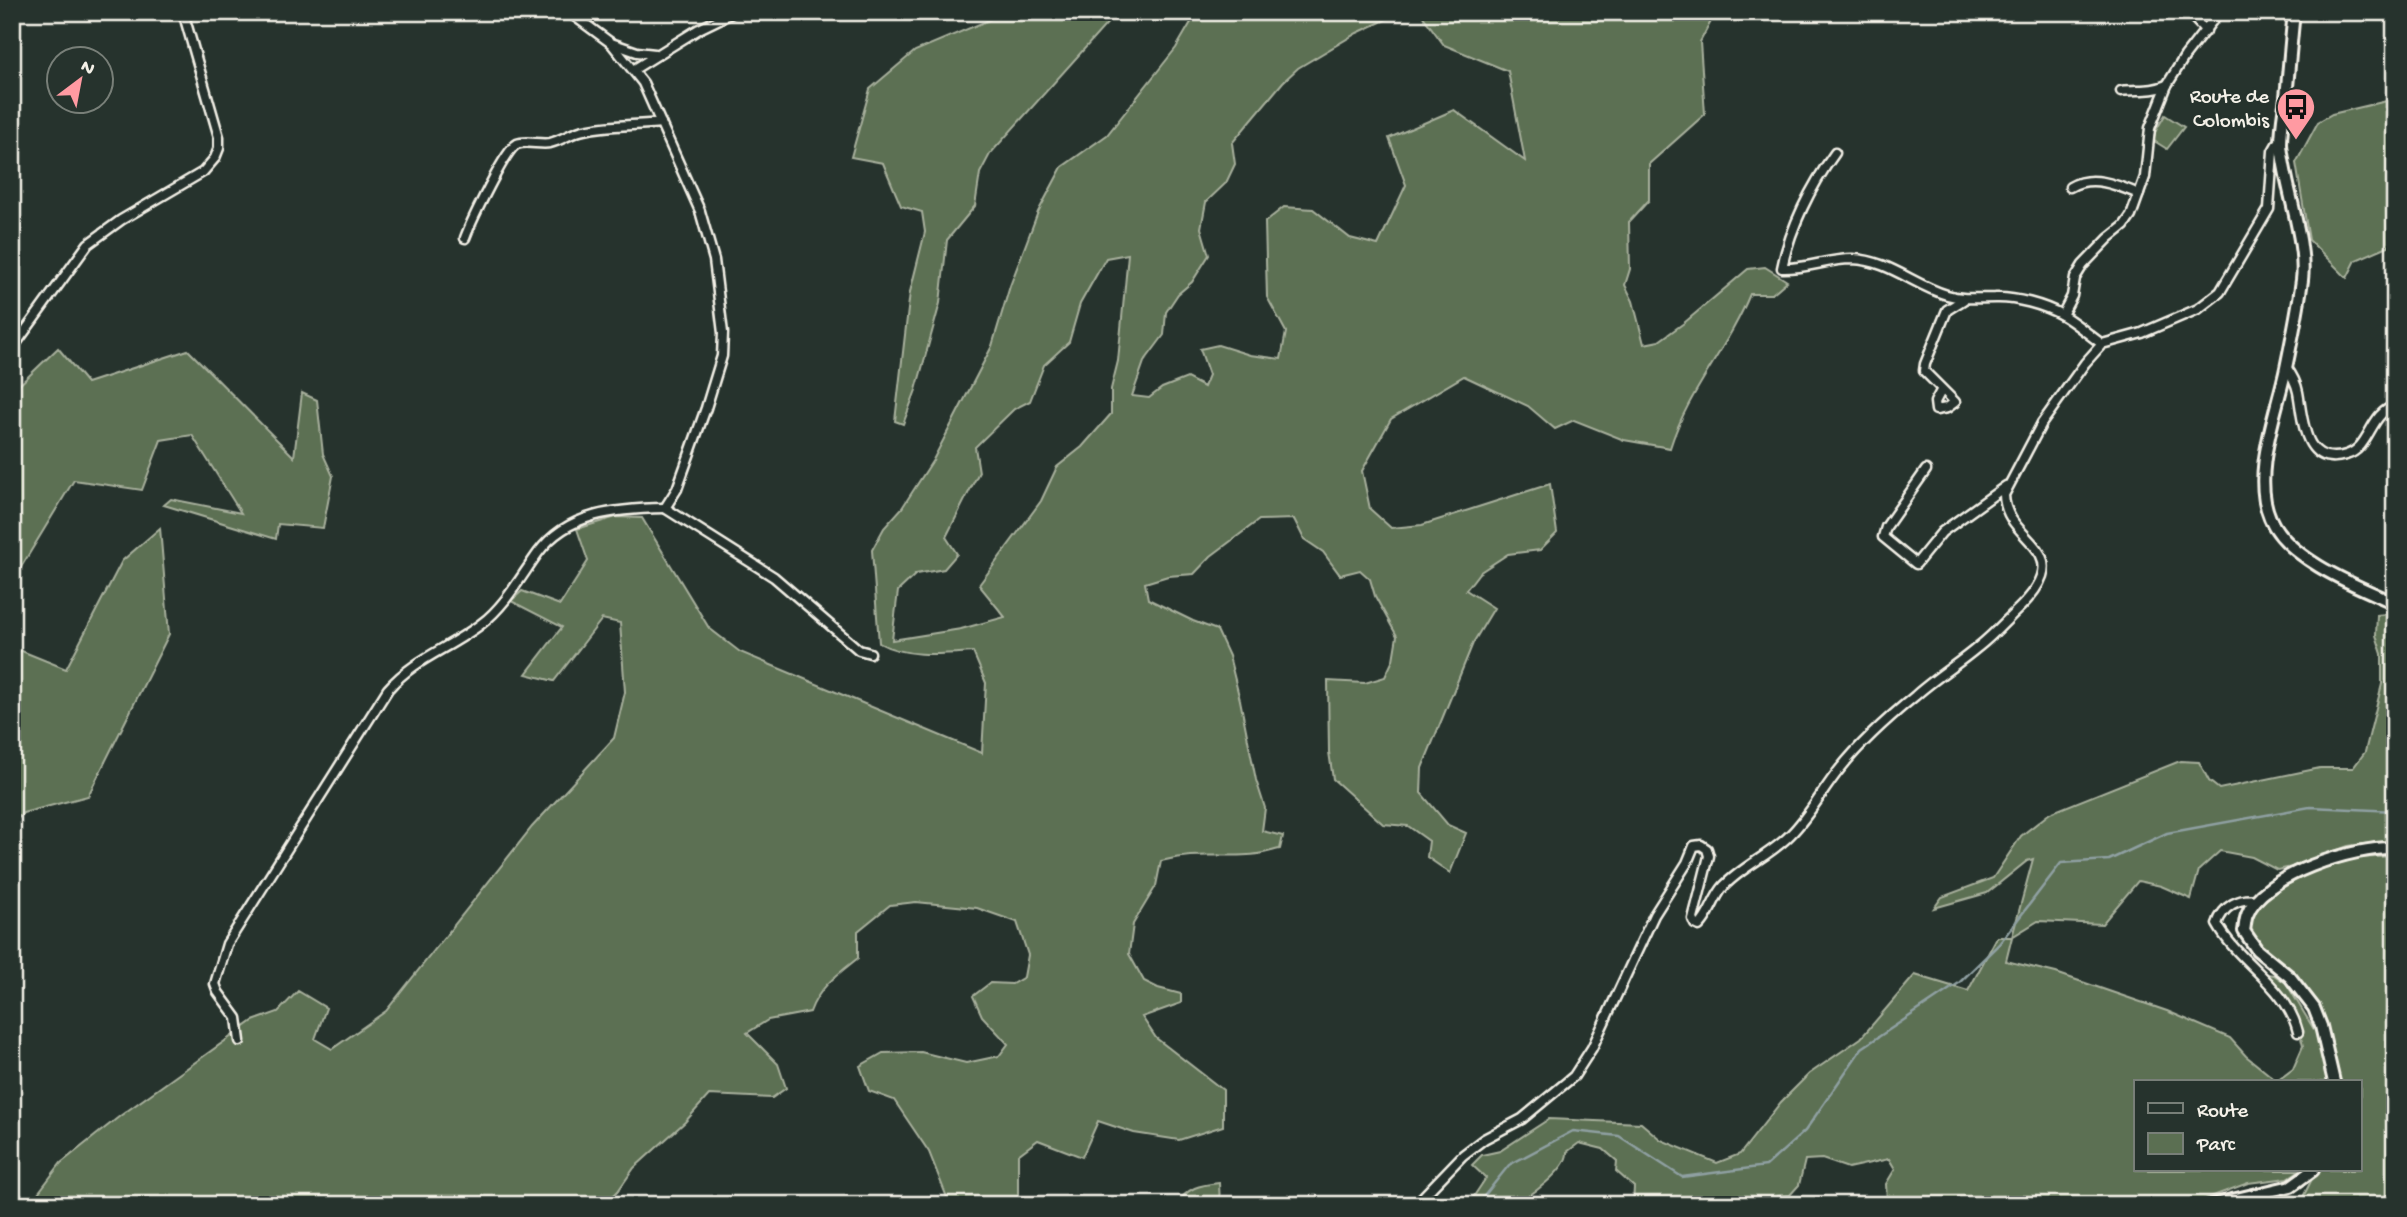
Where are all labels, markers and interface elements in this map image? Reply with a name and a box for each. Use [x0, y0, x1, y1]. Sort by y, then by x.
north arrow [46, 46, 116, 116]
text: N [76, 56, 99, 82]
place label: Route de Colombis [2190, 86, 2270, 135]
bus stop icon: Route de Colombis [2275, 86, 2317, 141]
legend [2134, 1080, 2362, 1172]
text: Route [2197, 1100, 2249, 1125]
text: Parc [2196, 1134, 2236, 1159]

